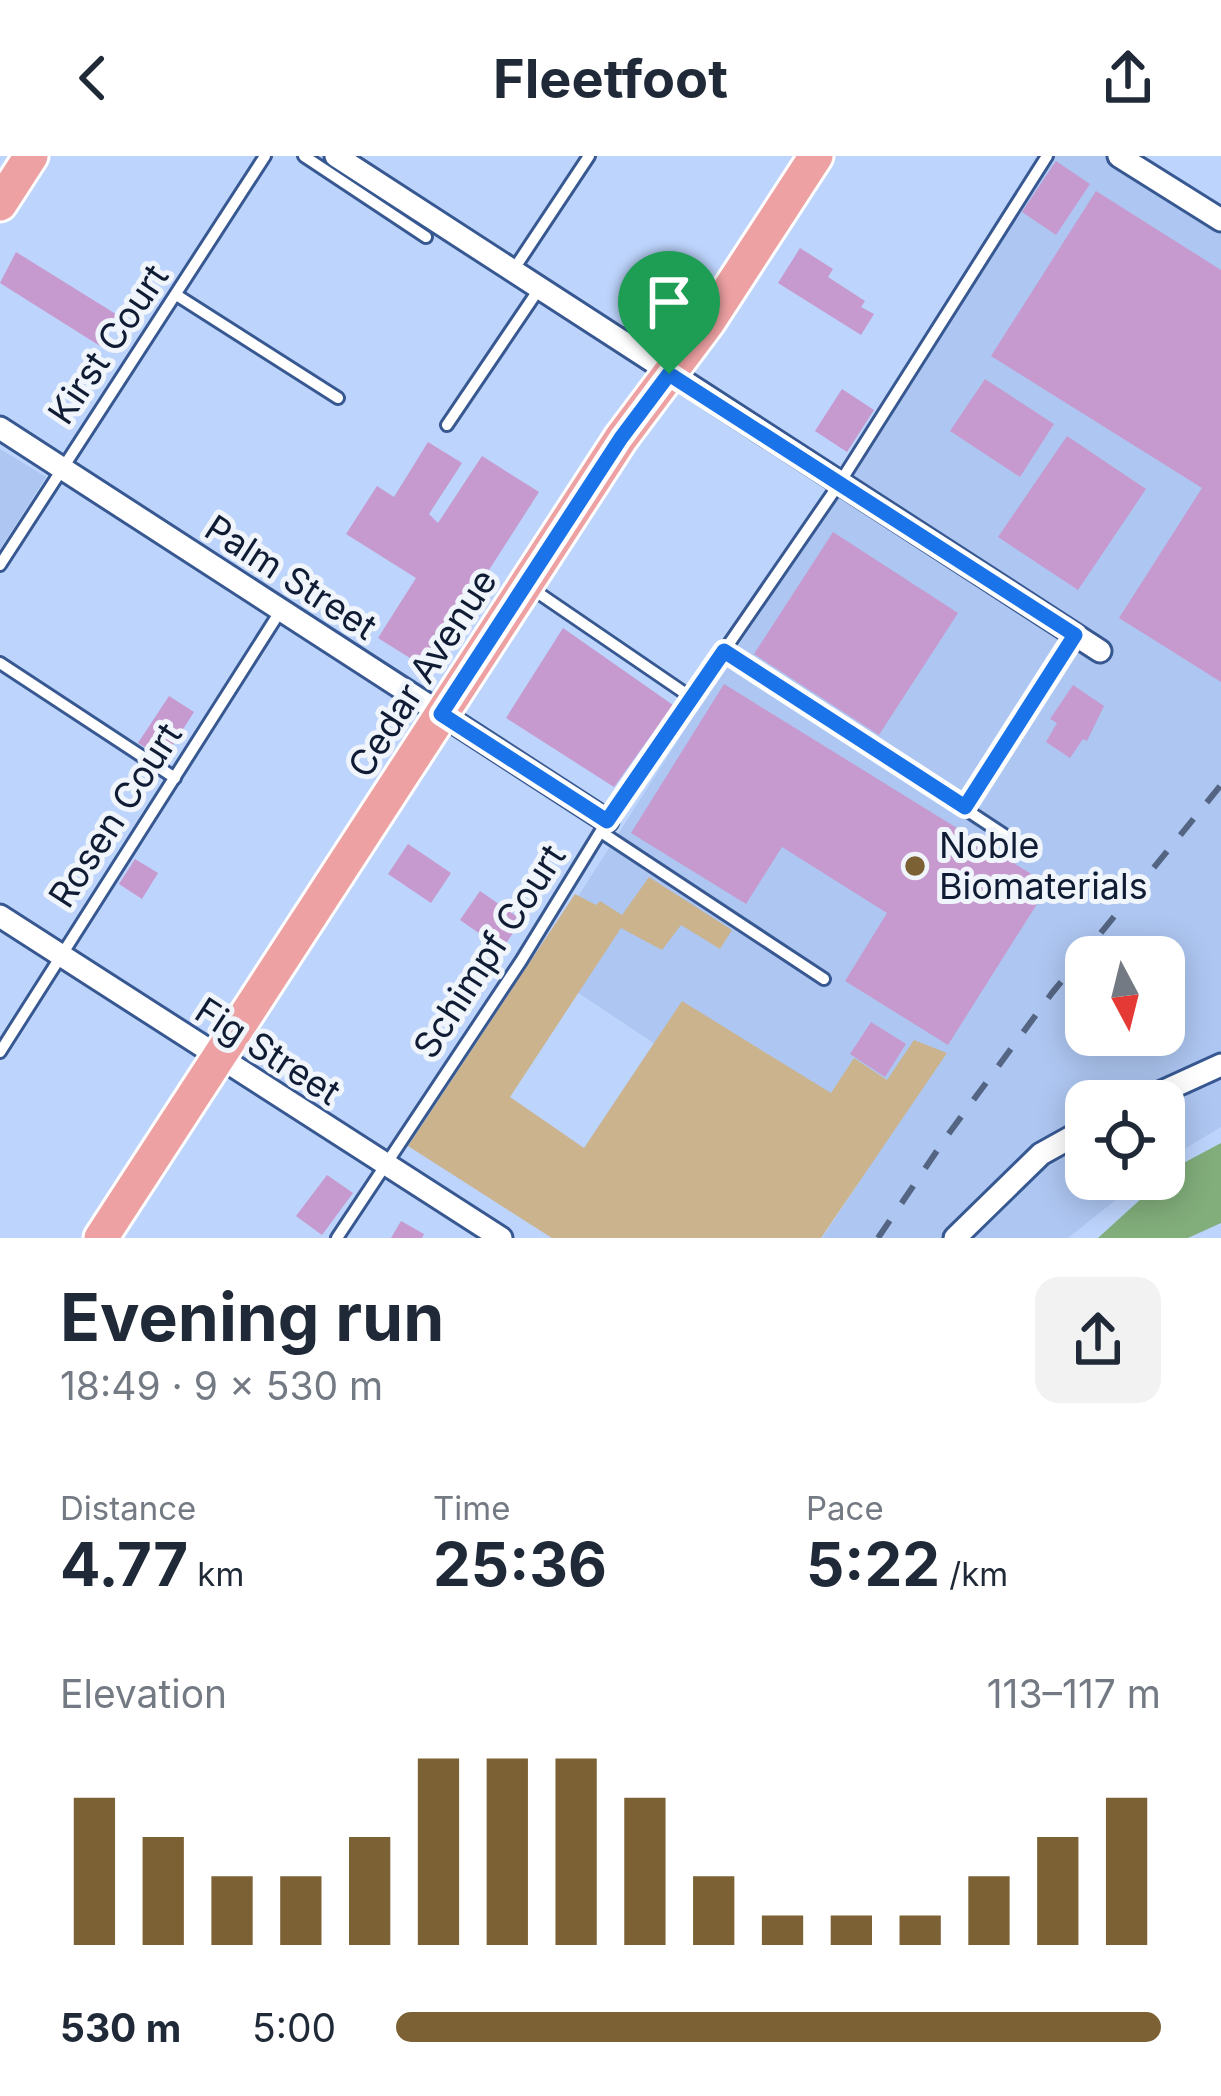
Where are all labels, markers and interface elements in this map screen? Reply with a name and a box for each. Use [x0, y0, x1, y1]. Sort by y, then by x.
icon: back [60, 45, 126, 111]
icon: share [1095, 45, 1161, 111]
text: Fleetfoot [493, 46, 728, 111]
pin [618, 251, 720, 374]
street label: Kirst Court [39, 256, 178, 432]
icon: arrive [636, 269, 702, 335]
street label: Palm Street [197, 505, 385, 649]
street label: Cedar Avenue [338, 561, 506, 785]
street label: Rosen Court [39, 714, 191, 915]
place label: Noble Biomaterials [939, 823, 1148, 908]
street label: Schimpf Court [404, 836, 574, 1066]
marker: Noble Biomaterials [902, 853, 928, 879]
north arrow [1065, 936, 1185, 1056]
map controls [1065, 936, 1185, 1200]
street label: Fig Street [187, 988, 349, 1114]
button: locate [1065, 1080, 1185, 1200]
text: Evening run [60, 1277, 444, 1357]
button: share [1035, 1277, 1161, 1403]
text: 18:49 · 9 × 530 m [60, 1362, 383, 1409]
text: Distance [60, 1488, 196, 1528]
text: Time [433, 1488, 510, 1528]
text: Pace [806, 1488, 884, 1528]
text: 4.77 [60, 1528, 188, 1600]
text: 25:36 [433, 1528, 607, 1600]
text: 5:22 [806, 1528, 940, 1600]
text: km [188, 1554, 244, 1594]
text: /km [940, 1554, 1008, 1594]
text: Elevation [60, 1670, 227, 1717]
text: 113–117 m [987, 1670, 1161, 1717]
text: 530 m [60, 2004, 181, 2051]
text: 5:00 [252, 2004, 336, 2051]

